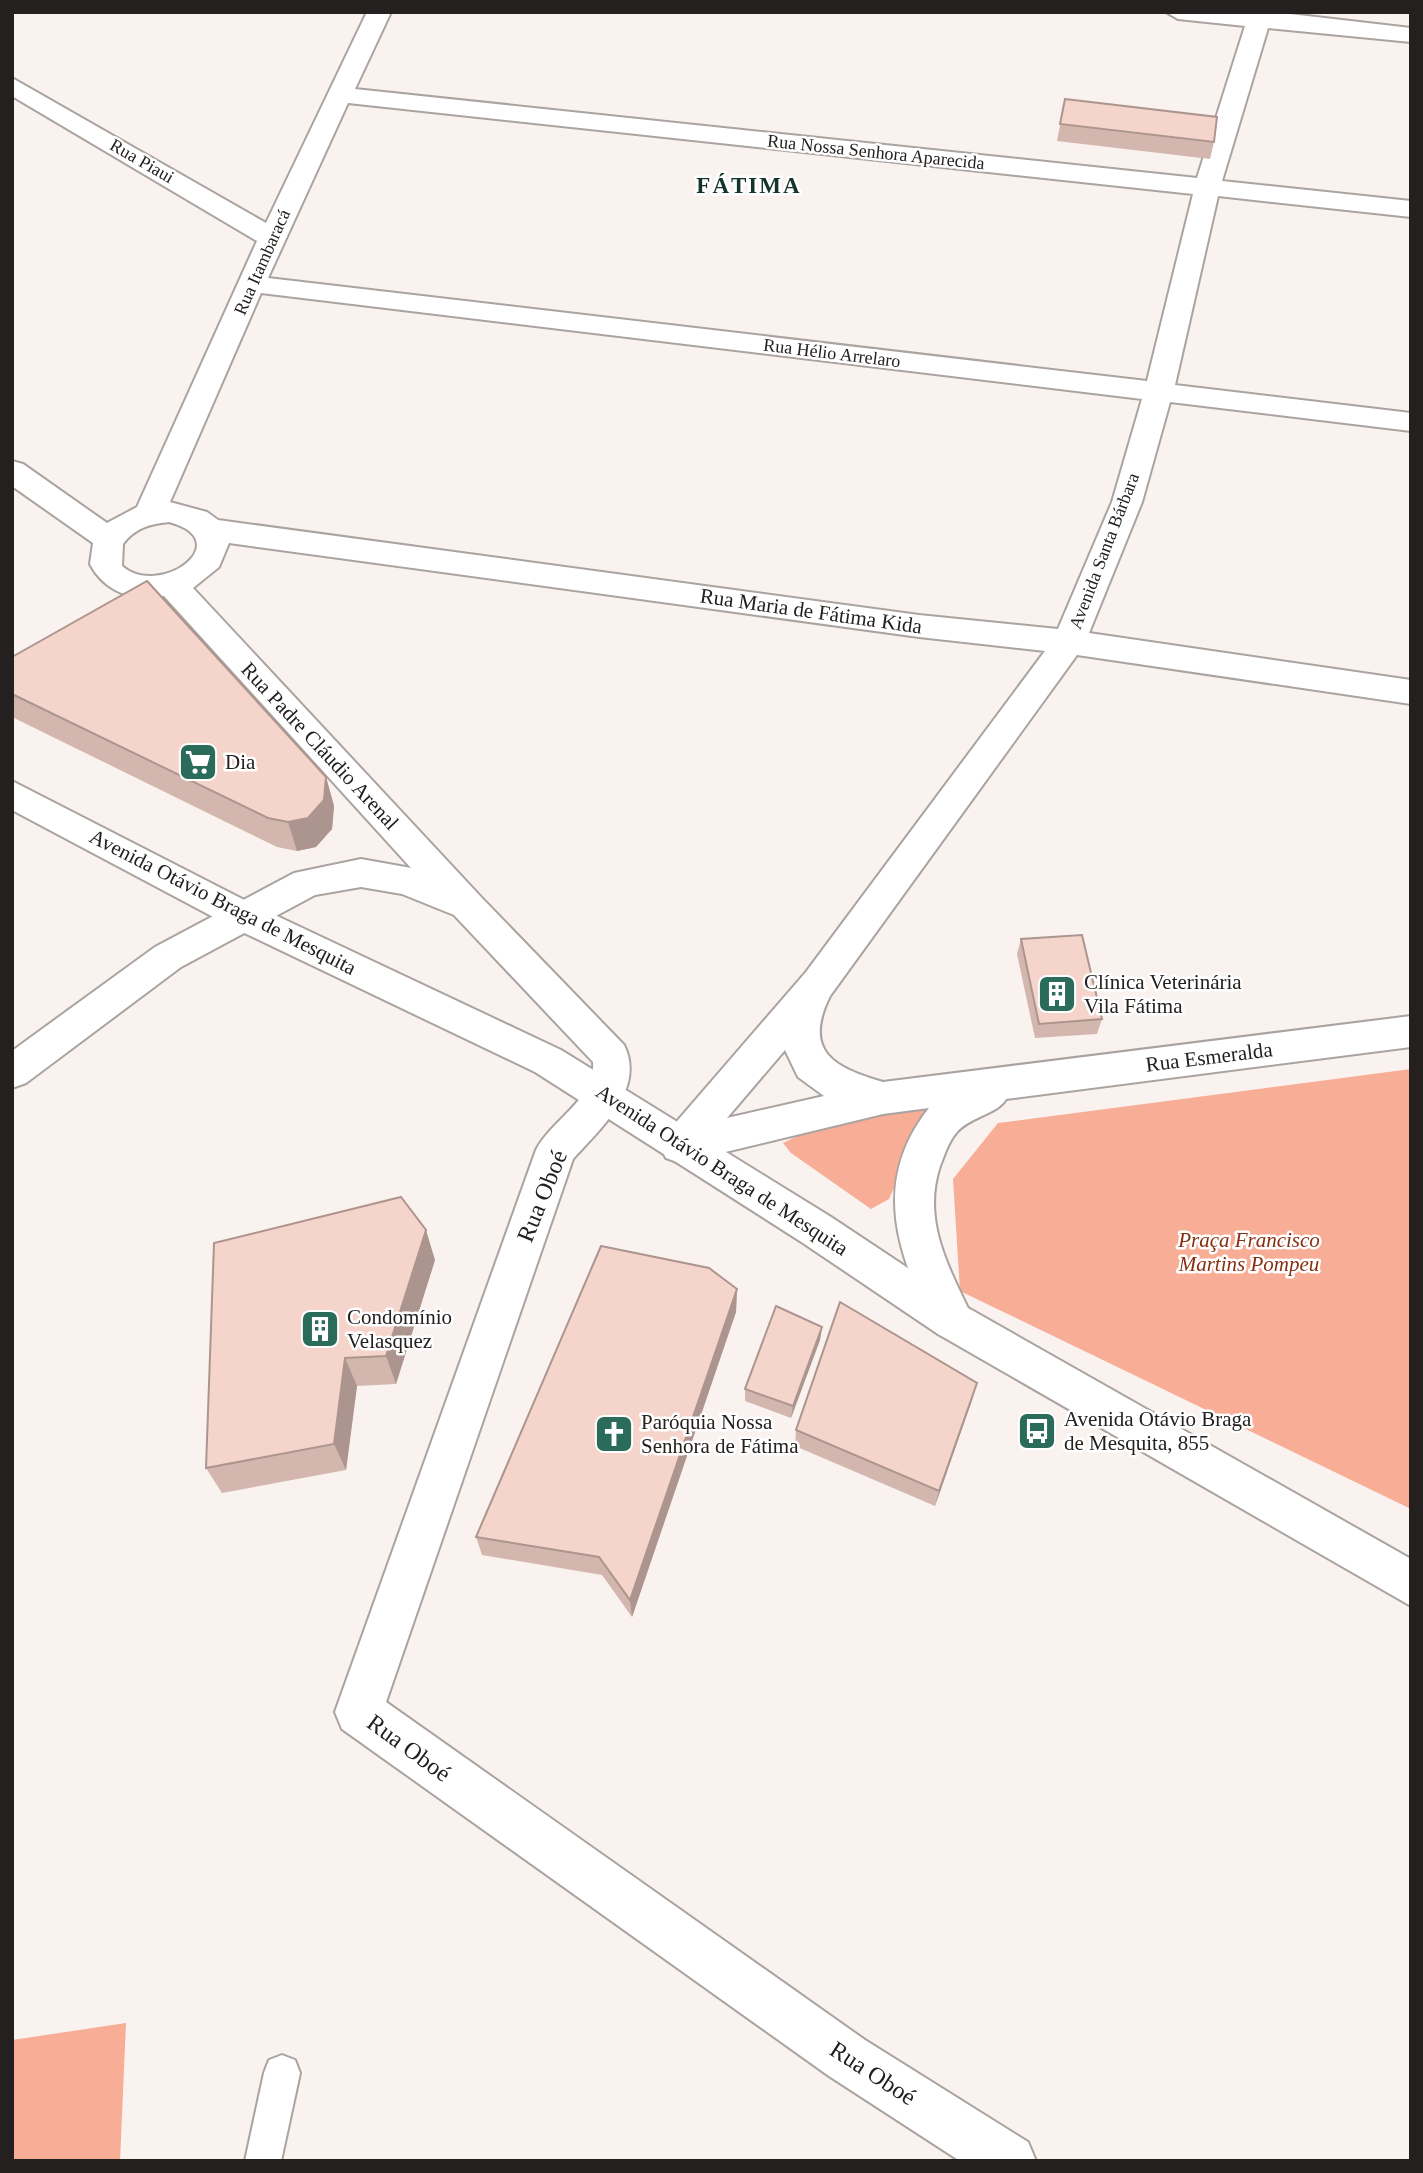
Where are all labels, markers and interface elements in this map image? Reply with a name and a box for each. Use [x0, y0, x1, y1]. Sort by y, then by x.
street label: Rua Nossa Senhora Aparecida [766, 131, 986, 173]
street label: Rua Piaui [106, 135, 178, 187]
district label: FÁTIMA [696, 173, 802, 198]
street label: Rua Itambaracá [230, 206, 294, 318]
street label: Rua Hélio Arrelaro [762, 335, 902, 371]
street label: Avenida Santa Bárbara [1065, 470, 1143, 632]
street label: Rua Maria de Fátima Kida [698, 584, 924, 639]
street label: Rua Padre Cláudio Arenal [236, 657, 404, 835]
supermarket icon: Dia [177, 741, 219, 783]
place label: Dia [225, 750, 256, 774]
street label: Avenida Otávio Braga de Mesquita [86, 824, 361, 980]
place label: Clínica Veterinária Vila Fátima [1084, 970, 1242, 1018]
building icon: Clínica Veterinária Vila Fátima [1036, 973, 1078, 1015]
street label: Rua Esmeralda [1144, 1037, 1275, 1077]
street label: Avenida Otávio Braga de Mesquita [591, 1079, 853, 1261]
street label: Rua Oboé [512, 1146, 572, 1246]
park label: Praça Francisco Martins Pompeu [1177, 1228, 1320, 1276]
place label: Condomínio Velasquez [347, 1305, 452, 1353]
building icon: Condomínio Velasquez [299, 1308, 341, 1350]
place label: Avenida Otávio Braga de Mesquita, 855 [1064, 1407, 1252, 1455]
place label: Paróquia Nossa Senhora de Fátima [641, 1410, 799, 1458]
bus stop icon: Avenida Otávio Braga de Mesquita, 855 [1016, 1410, 1058, 1452]
church icon: Paróquia Nossa Senhora de Fátima [593, 1413, 635, 1455]
street label: Rua Oboé [362, 1709, 456, 1787]
street label: Rua Oboé [825, 2036, 921, 2110]

